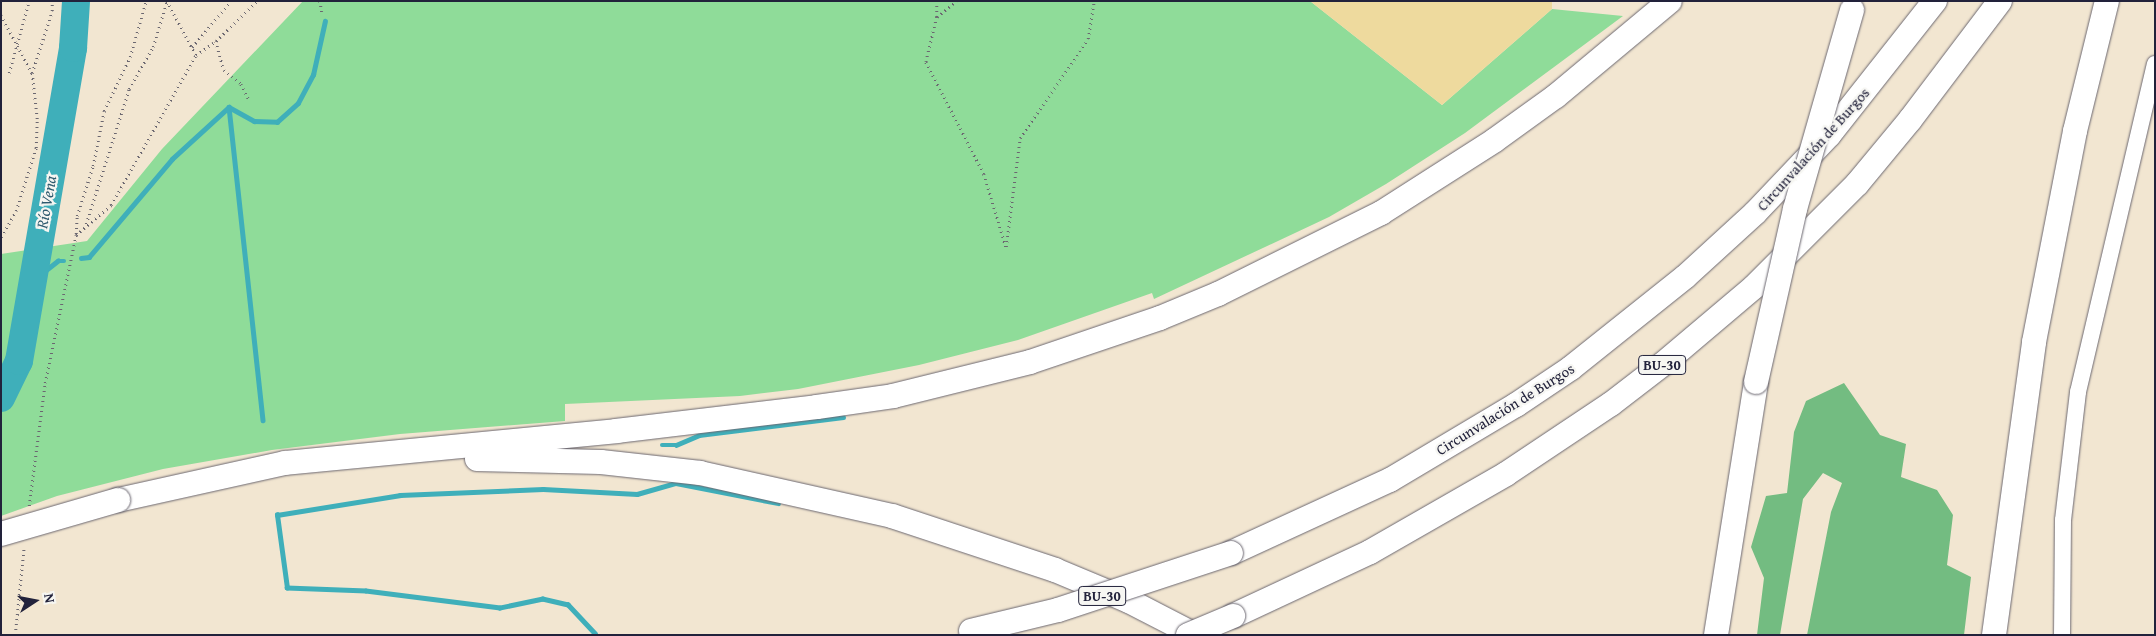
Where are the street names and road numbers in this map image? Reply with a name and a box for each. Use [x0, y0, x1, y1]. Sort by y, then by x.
street label: Circunvalación de Burgos [1753, 84, 1873, 214]
road number: BU-30 [1637, 354, 1687, 376]
street label: Circunvalación de Burgos [1433, 359, 1577, 459]
road number: BU-30 [1077, 584, 1127, 608]

